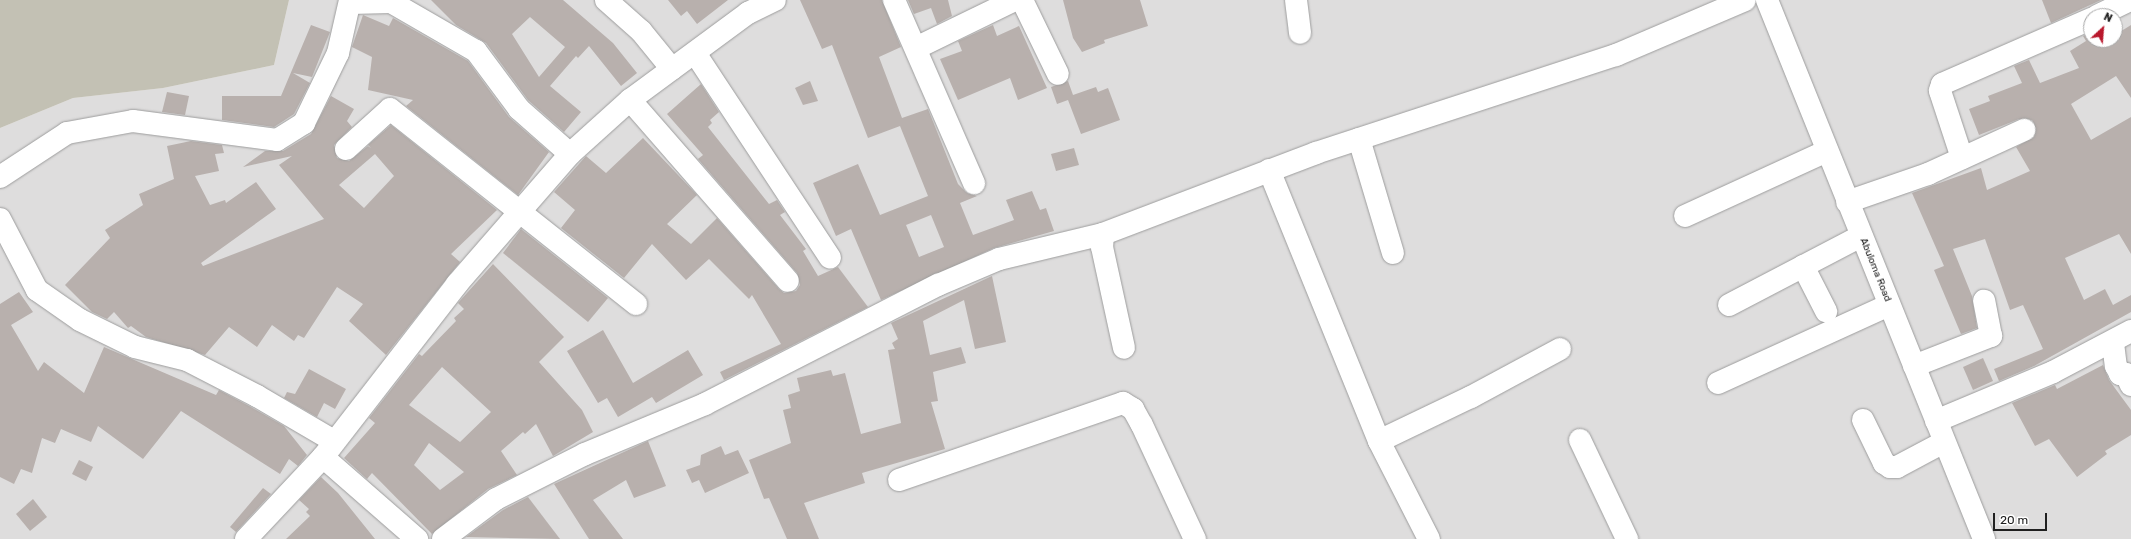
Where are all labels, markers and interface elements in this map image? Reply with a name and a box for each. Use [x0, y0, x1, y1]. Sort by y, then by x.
north arrow [2083, 8, 2123, 48]
text: N [2102, 10, 2114, 25]
street label: Abuloma Road [1857, 237, 1893, 303]
scale bar [1995, 505, 2049, 531]
text: 20 m [2000, 513, 2028, 527]

